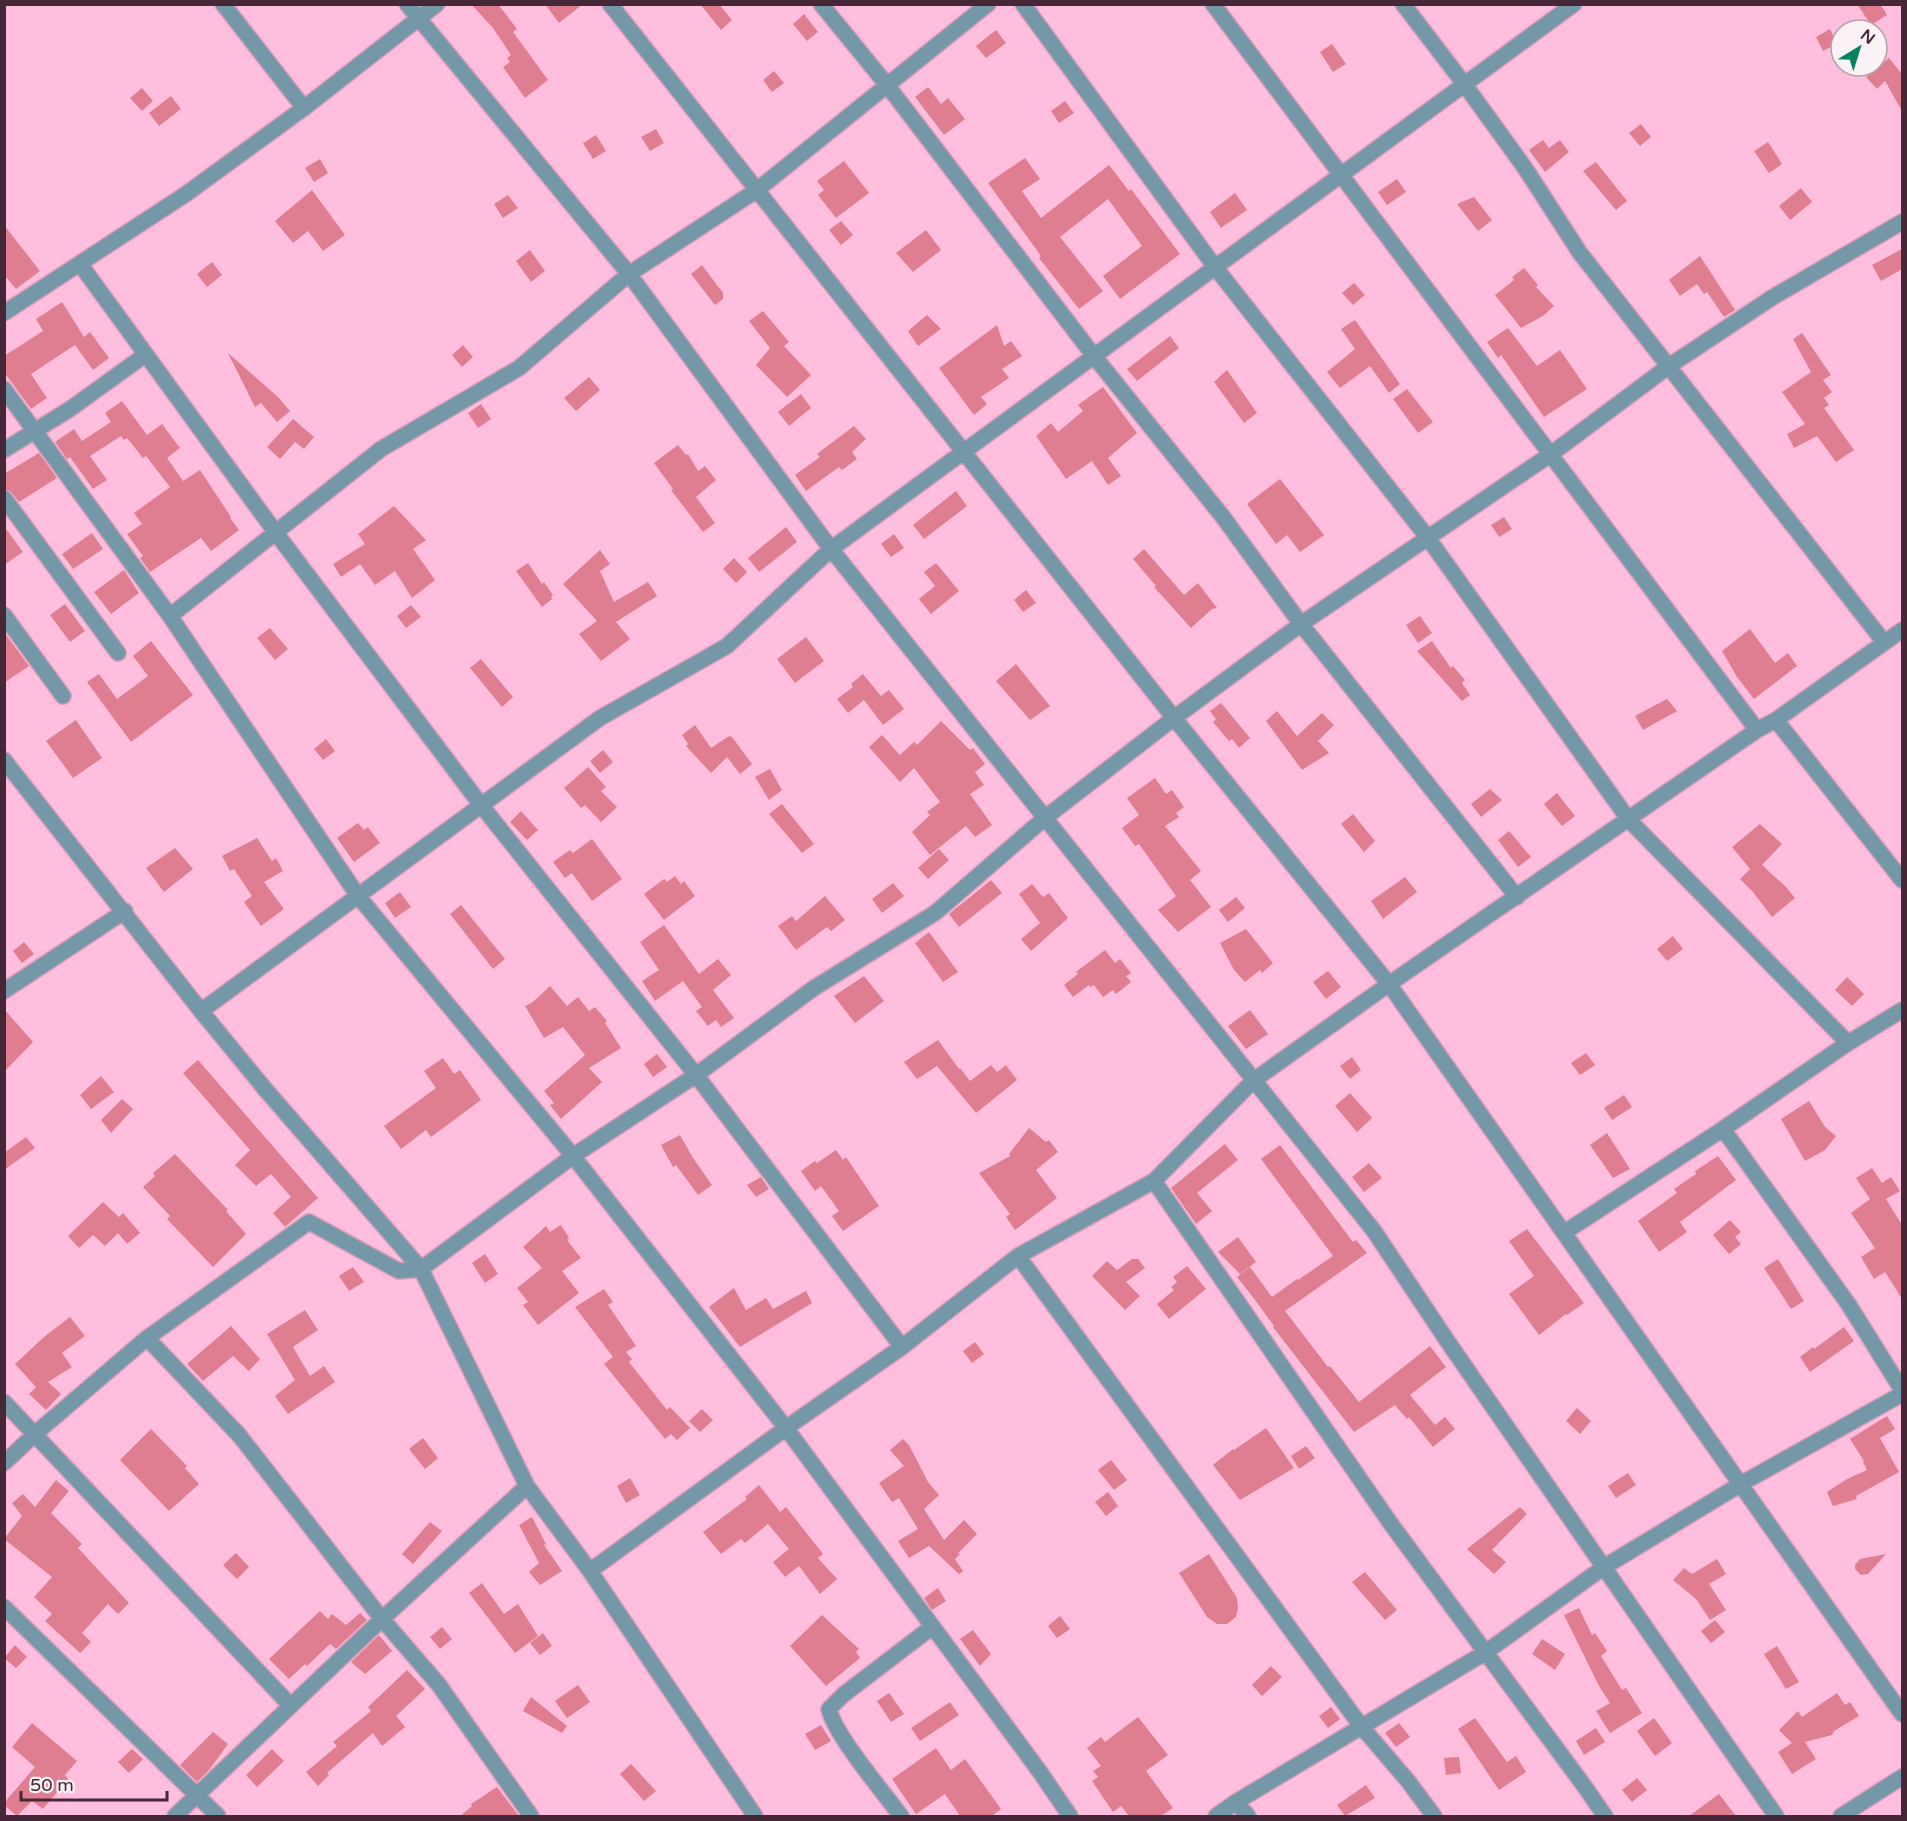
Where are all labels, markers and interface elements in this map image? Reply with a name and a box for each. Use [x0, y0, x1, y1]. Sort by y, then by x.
north arrow [1829, 18, 1889, 78]
text: N [1856, 25, 1879, 49]
scale bar [21, 1764, 166, 1802]
text: 50 m [30, 1774, 74, 1796]

